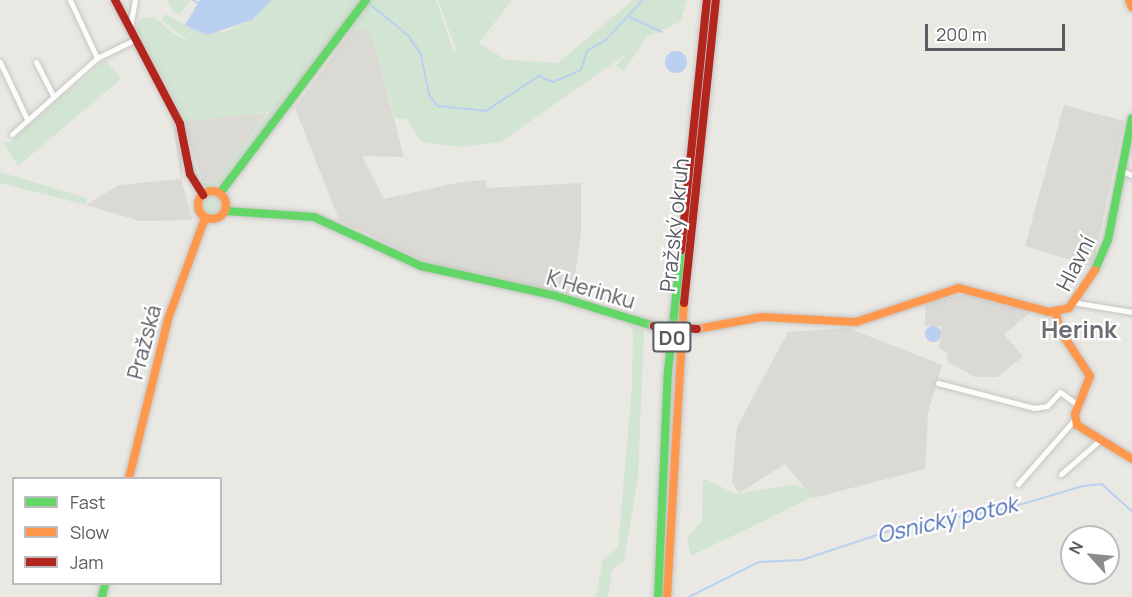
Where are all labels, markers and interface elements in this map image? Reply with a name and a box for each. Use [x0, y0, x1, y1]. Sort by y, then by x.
scale bar [928, 12, 1068, 50]
text: 200 m [936, 22, 987, 46]
street label: Pražský okruh [654, 157, 694, 293]
street label: Hlavní [1050, 231, 1100, 295]
street label: K Herinku [544, 264, 638, 314]
street label: Pražská [122, 302, 166, 382]
district label: Herink [1041, 315, 1117, 343]
road number: D0 [651, 320, 693, 354]
legend [12, 477, 222, 585]
text: Fast [70, 490, 105, 514]
water label: Osnický potok [874, 491, 1020, 549]
text: Slow [70, 520, 109, 544]
north arrow [1060, 525, 1120, 585]
text: N [1063, 538, 1088, 558]
text: Jam [70, 550, 104, 574]

